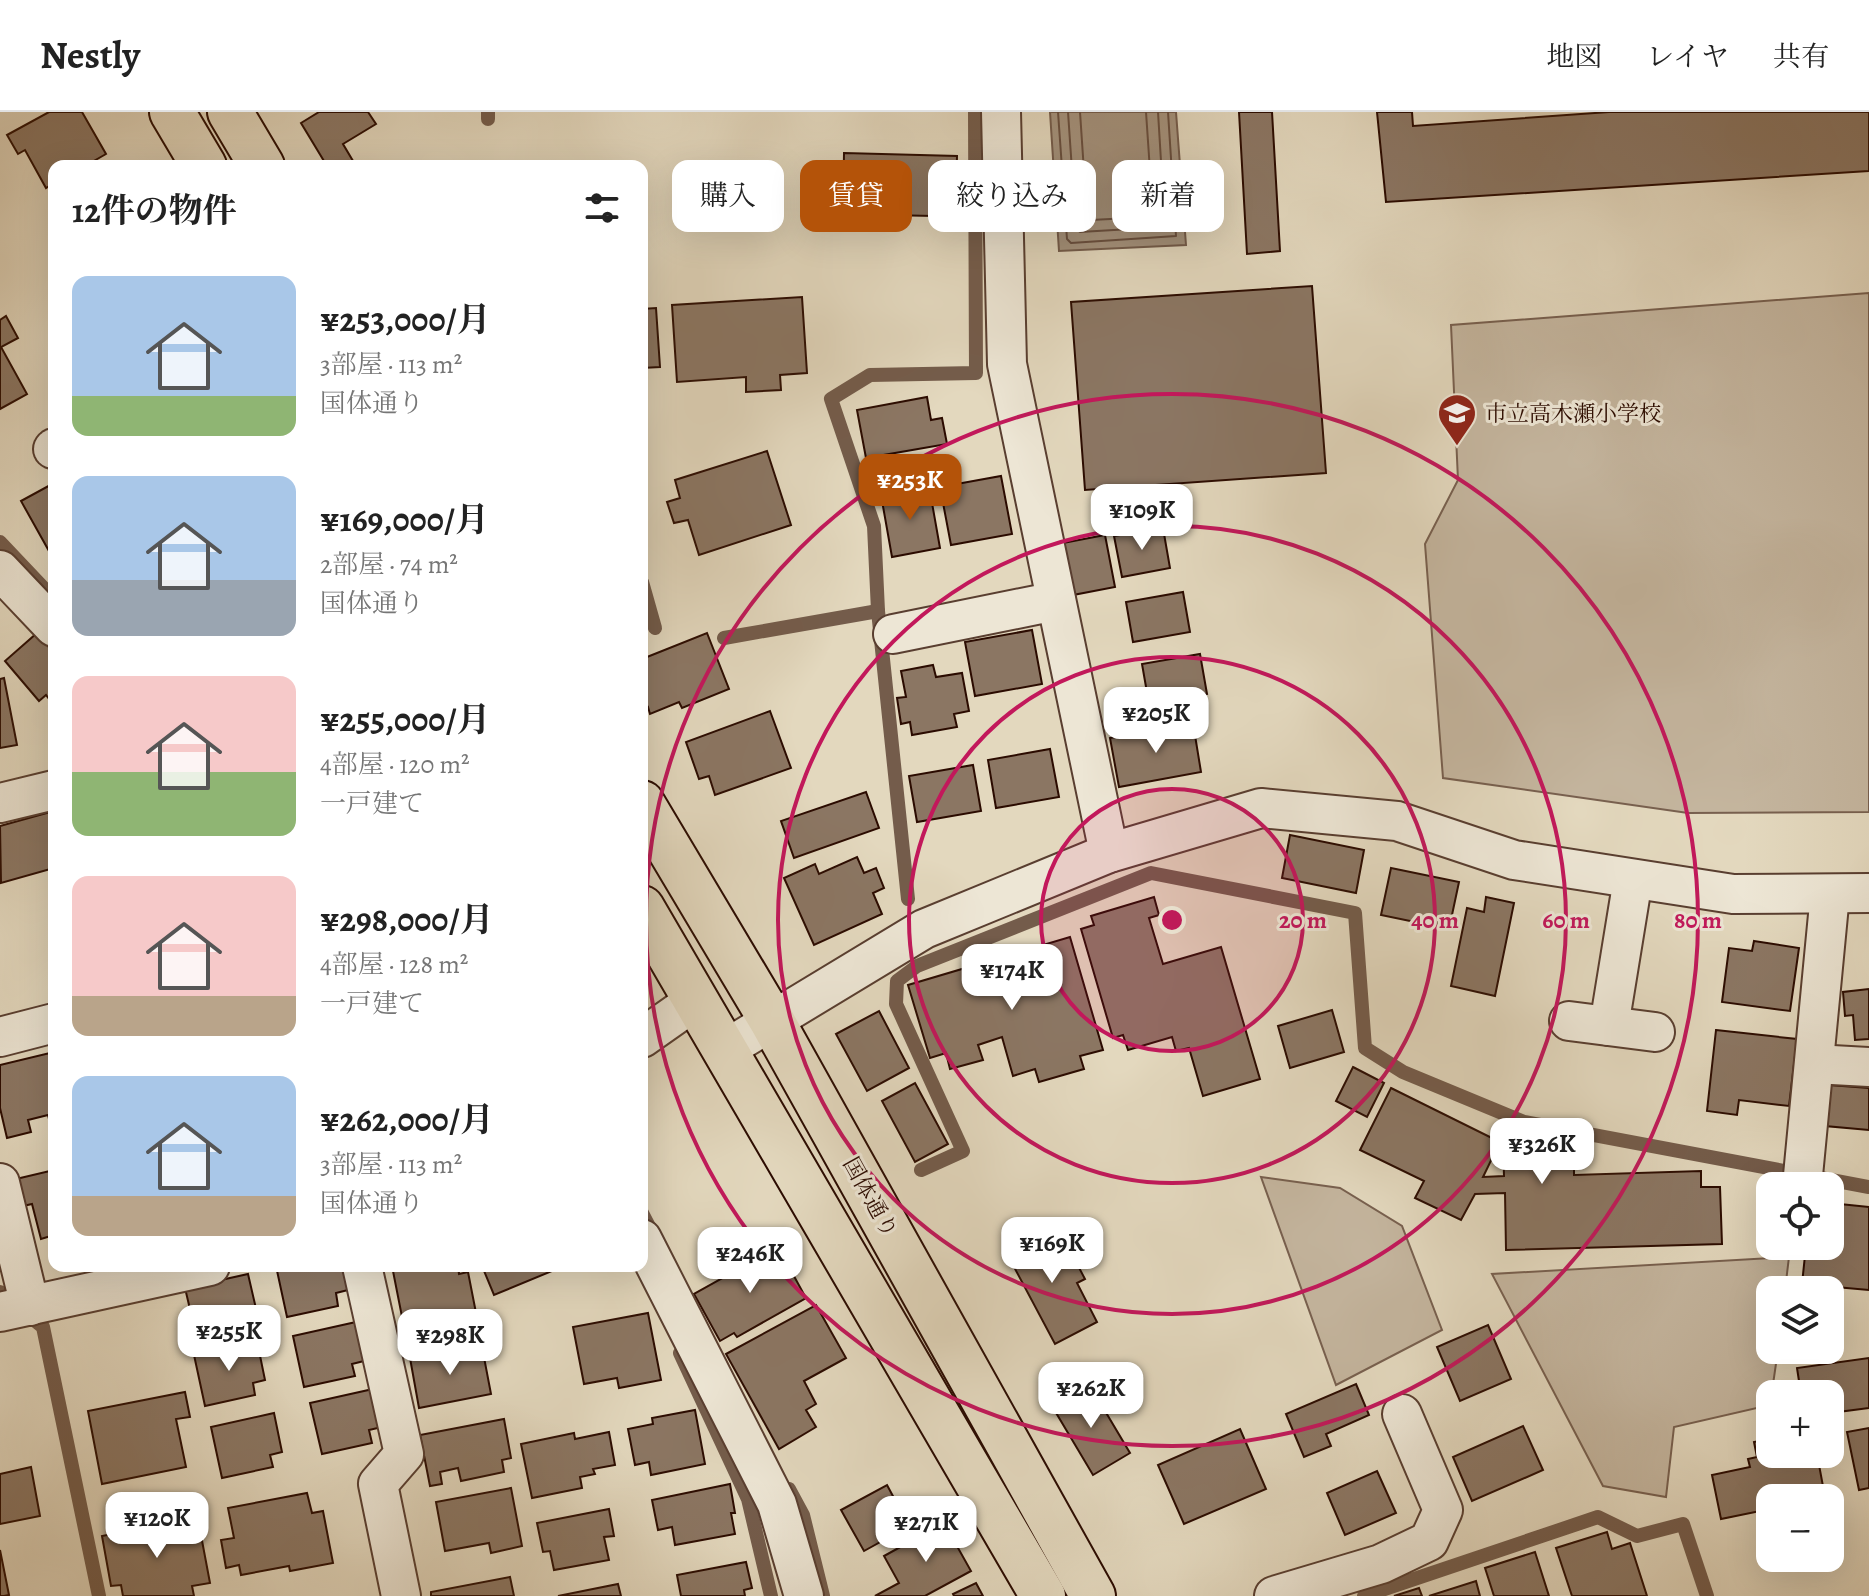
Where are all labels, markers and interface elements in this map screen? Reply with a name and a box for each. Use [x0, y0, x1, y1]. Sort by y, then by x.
text: Nestly [40, 29, 140, 81]
text: 地図 [1546, 38, 1602, 76]
text: レイヤ [1646, 38, 1729, 76]
text: 共有 [1773, 38, 1829, 76]
chip: 購入 [672, 160, 784, 232]
chip: 賃貸 [800, 160, 912, 232]
chip: 絞り込み [928, 160, 1096, 232]
chip: 新着 [1112, 160, 1224, 232]
icon: filters [580, 186, 624, 230]
text: 12件の物件 [72, 187, 237, 234]
text: ¥253,000/月 [320, 296, 491, 343]
icon: home [136, 308, 232, 404]
text: 3部屋 · 113 m² [320, 347, 462, 382]
text: 国体通り [320, 386, 424, 421]
school or university icon: 市立高木瀬小学校 [1436, 392, 1478, 447]
place label: 市立高木瀬小学校 [1485, 399, 1661, 429]
pin: ¥253K [854, 454, 966, 522]
text: ¥253K [877, 462, 943, 497]
pin: ¥109K [1086, 484, 1198, 552]
text: ¥109K [1109, 492, 1175, 527]
text: ¥169,000/月 [320, 496, 489, 543]
icon: home [136, 508, 232, 604]
text: 2部屋 · 74 m² [320, 547, 458, 582]
text: 国体通り [320, 586, 424, 621]
pin: ¥205K [1100, 687, 1212, 755]
text: ¥205K [1122, 695, 1190, 730]
text: ¥255,000/月 [320, 696, 491, 743]
icon: home [136, 708, 232, 804]
text: 4部屋 · 120 m² [320, 747, 470, 782]
text: 一戸建て [320, 786, 424, 821]
text: ¥298,000/月 [320, 896, 494, 943]
text: 20 m [1279, 904, 1327, 936]
text: 40 m [1411, 904, 1459, 936]
text: 60 m [1542, 904, 1590, 936]
text: 80 m [1674, 904, 1722, 936]
centre of rings [1158, 906, 1186, 934]
icon: home [136, 908, 232, 1004]
pin: ¥174K [956, 944, 1068, 1012]
text: 4部屋 · 128 m² [320, 947, 468, 982]
text: ¥174K [980, 952, 1044, 987]
text: 一戸建て [320, 986, 424, 1021]
text: ¥262,000/月 [320, 1096, 494, 1143]
icon: home [136, 1108, 232, 1204]
pin: ¥326K [1486, 1118, 1598, 1186]
text: ¥326K [1508, 1126, 1576, 1161]
text: 3部屋 · 113 m² [320, 1147, 462, 1182]
street label: 国体通り [836, 1152, 905, 1243]
map controls [1756, 1172, 1844, 1572]
button: locate [1756, 1172, 1844, 1260]
text: 国体通り [320, 1186, 424, 1221]
pin: ¥169K [996, 1217, 1108, 1285]
text: ¥169K [1019, 1225, 1085, 1260]
pin: ¥246K [694, 1227, 806, 1295]
text: ¥246K [716, 1235, 784, 1270]
button: layers [1756, 1276, 1844, 1364]
pin: ¥255K [173, 1305, 285, 1373]
pin: ¥298K [394, 1309, 506, 1377]
text: ¥255K [196, 1313, 262, 1348]
text: ¥298K [415, 1317, 485, 1352]
pin: ¥262K [1035, 1362, 1147, 1430]
text: ¥262K [1056, 1370, 1126, 1405]
button: + [1756, 1380, 1844, 1468]
button: − [1756, 1484, 1844, 1572]
pin: ¥120K [101, 1492, 213, 1560]
pin: ¥271K [870, 1496, 982, 1564]
text: ¥120K [124, 1500, 190, 1535]
text: ¥271K [894, 1504, 958, 1539]

